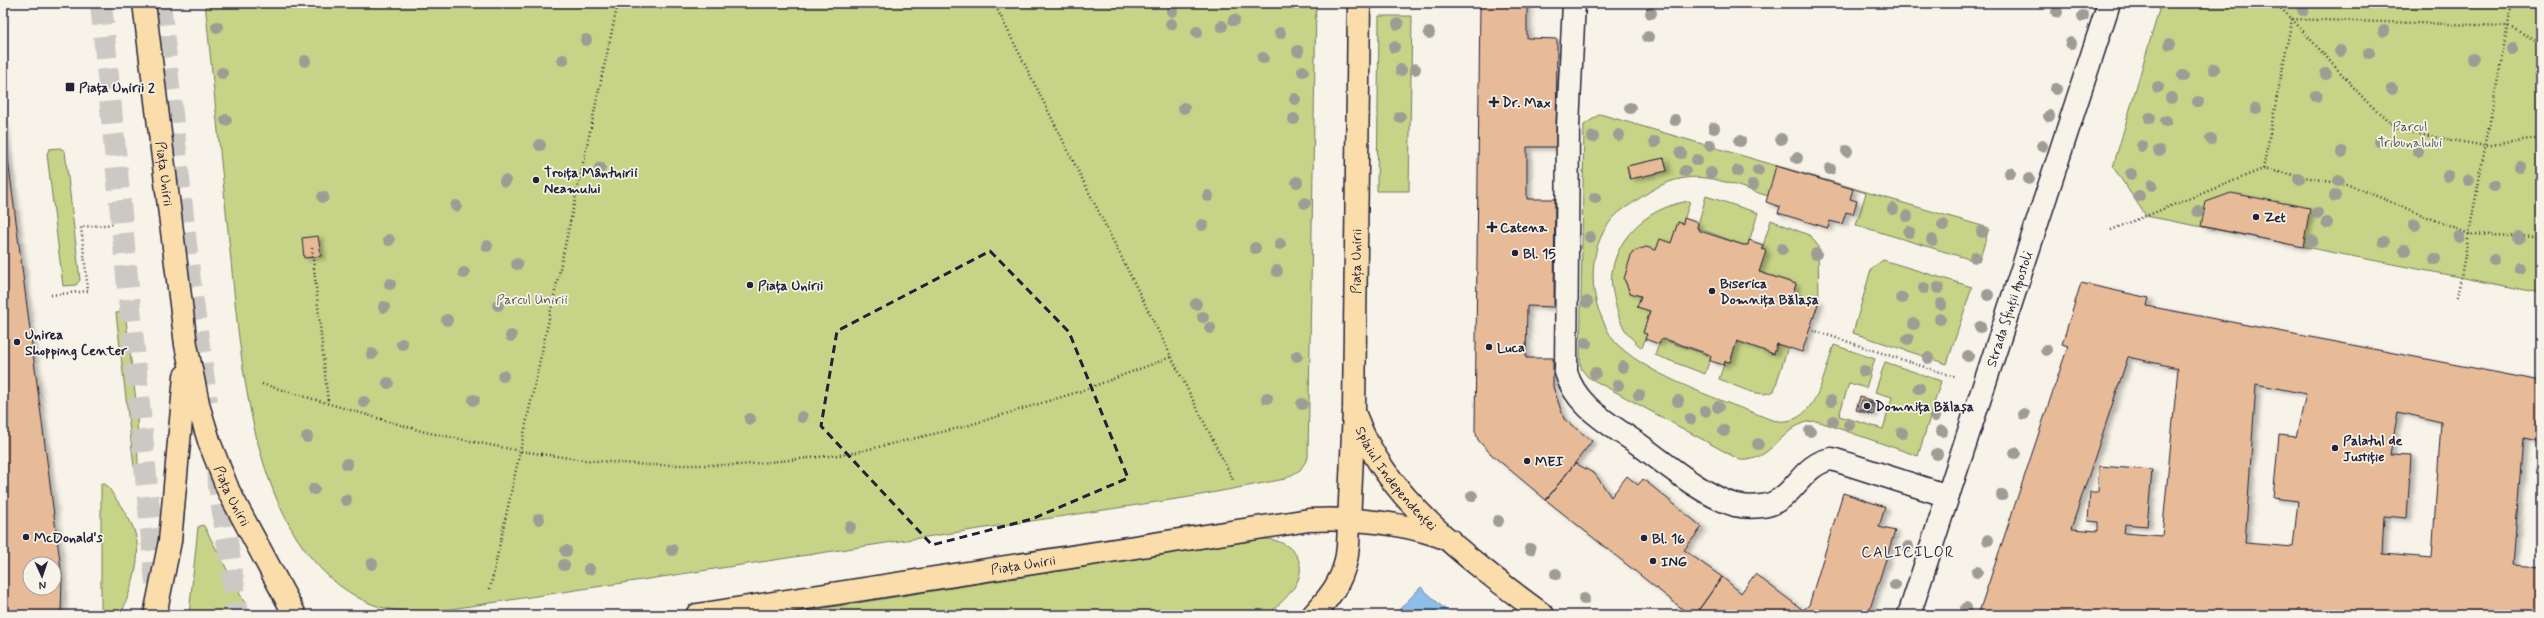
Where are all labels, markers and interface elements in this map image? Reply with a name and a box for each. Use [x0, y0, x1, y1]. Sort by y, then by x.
place label: Piața Unirii 2 [79, 79, 155, 97]
marker: Piața Unirii 2 [64, 81, 76, 93]
place label: Dr. Max [1502, 94, 1551, 112]
marker: Dr. Max [1489, 97, 1499, 107]
park label: Parcul Tribunalului [2378, 118, 2442, 152]
street label: Piața Unirii [151, 140, 177, 207]
place label: Troița Mântuirii Neamului [544, 164, 637, 198]
marker: Troița Mântuirii Neamului [531, 175, 541, 185]
place label: Zet [2264, 209, 2287, 227]
marker: Zet [2251, 212, 2261, 222]
place label: Catena [1500, 219, 1548, 237]
marker: Catena [1487, 222, 1497, 232]
street label: Piața Unirii [1347, 229, 1366, 294]
place label: Bl. 15 [1523, 245, 1556, 263]
marker: Bl. 15 [1510, 248, 1520, 258]
street label: Strada Sfinții Apostoli [1983, 249, 2037, 370]
place label: Biserica Domnița Bălașa [1720, 275, 1819, 309]
place label: Piața Unirii [758, 277, 823, 295]
marker: Piața Unirii [745, 280, 755, 290]
marker: Biserica Domnița Bălașa [1707, 286, 1717, 296]
park label: Parcul Unirii [496, 291, 568, 309]
place label: Unirea Shopping Center [25, 326, 128, 361]
marker: Unirea Shopping Center [12, 337, 22, 347]
place label: Luca [1497, 339, 1525, 357]
marker: Luca [1484, 342, 1494, 352]
place label: Domnița Bălașa [1875, 398, 1974, 416]
marker: Domnița Bălașa [1862, 401, 1872, 411]
street label: Splaiul Independenței [1351, 424, 1441, 535]
place label: Palatul de Justiție [2343, 432, 2403, 466]
marker: Palatul de Justiție [2330, 443, 2340, 453]
place label: MEI [1535, 453, 1564, 471]
marker: MEI [1522, 456, 1532, 466]
street label: Piața Unirii [209, 463, 254, 530]
place label: McDonald's [34, 529, 104, 547]
place label: Bl. 16 [1652, 530, 1685, 548]
marker: McDonald's [21, 532, 31, 542]
marker: Bl. 16 [1639, 533, 1649, 543]
district label: CALICILOR [1861, 543, 1955, 563]
street label: Piața Unirii [990, 551, 1057, 579]
place label: ING [1661, 553, 1688, 571]
north arrow [22, 556, 62, 596]
marker: ING [1648, 556, 1658, 566]
text: N [38, 578, 46, 592]

